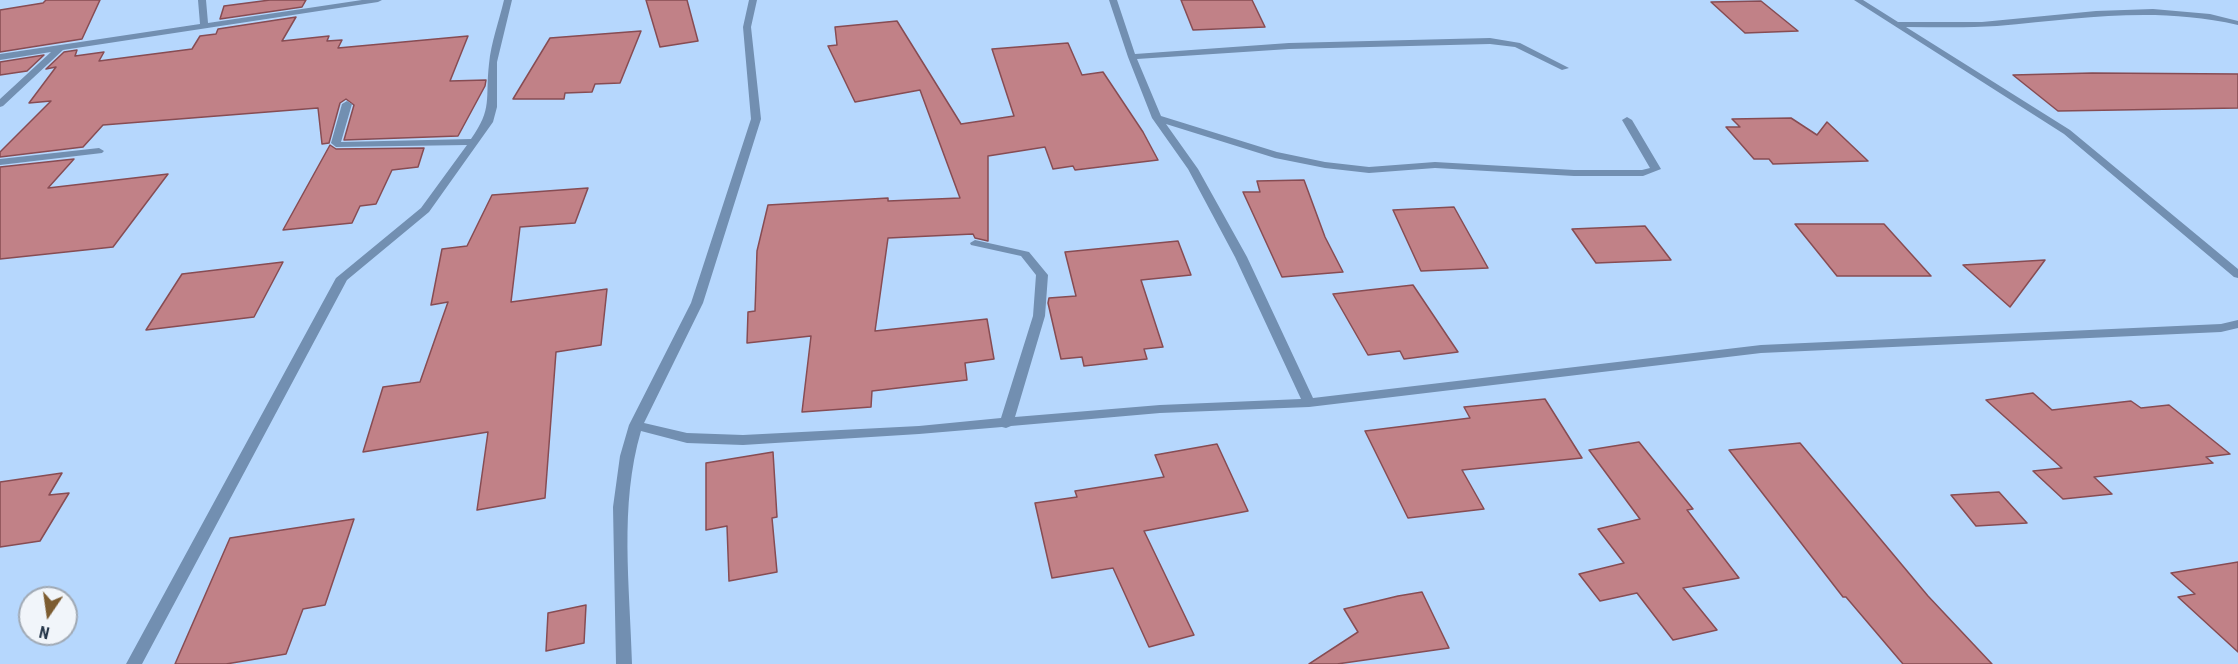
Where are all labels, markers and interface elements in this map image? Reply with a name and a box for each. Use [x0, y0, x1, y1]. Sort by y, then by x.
north arrow [18, 586, 78, 646]
text: N [37, 622, 51, 642]

